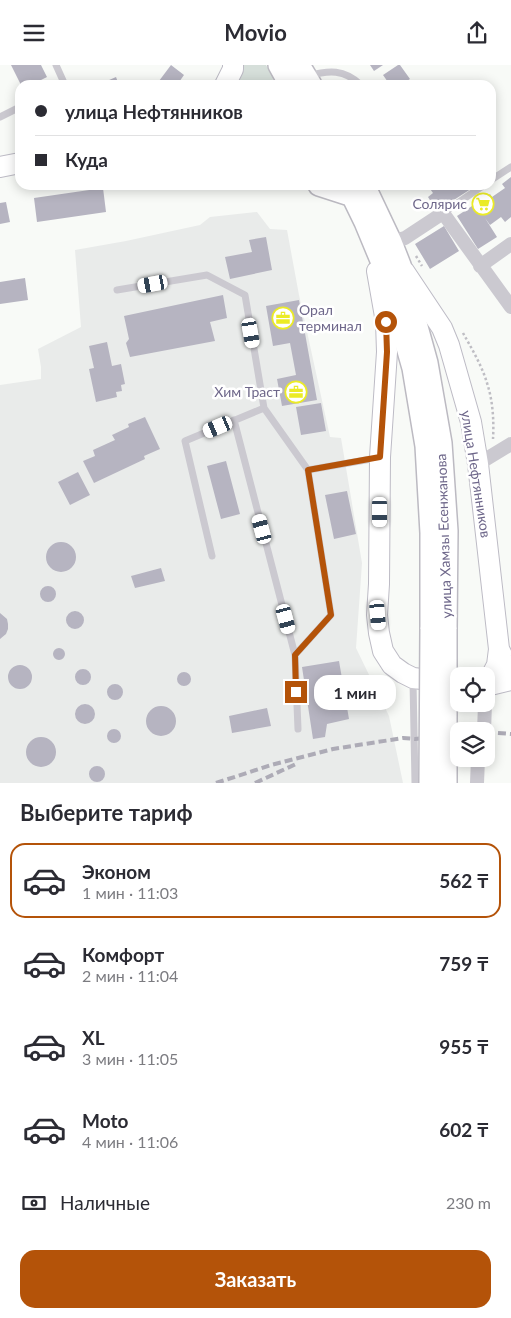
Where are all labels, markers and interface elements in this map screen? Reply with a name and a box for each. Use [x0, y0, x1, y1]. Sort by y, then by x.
icon: menu [20, 19, 48, 47]
text: Movio [224, 19, 287, 46]
icon: share [463, 19, 491, 47]
text: улица Нефтянников [65, 100, 243, 123]
text: Куда [65, 148, 108, 171]
supermarket icon: Солярис [471, 192, 495, 216]
place label: Солярис [412, 195, 467, 212]
car [136, 274, 169, 294]
place label: Орал терминал [299, 301, 362, 334]
office icon: Орал терминал [271, 306, 295, 330]
route start [375, 311, 397, 333]
car [241, 317, 260, 349]
office icon: Хим Траст [284, 380, 308, 404]
place label: Хим Траст [214, 383, 280, 400]
street label: улица Нефтянников [458, 409, 495, 539]
car [201, 414, 234, 440]
street label: улица Хамзы Есенжанова [432, 453, 455, 619]
car [372, 497, 387, 527]
car [250, 513, 273, 545]
car [369, 599, 386, 631]
car [274, 603, 297, 635]
map controls [450, 667, 495, 767]
button: locate [450, 667, 495, 712]
callout: 1 мин [314, 675, 396, 709]
route end [285, 681, 307, 703]
text: 1 мин [333, 683, 377, 702]
button: layers [450, 722, 495, 767]
text: Выберите тариф [20, 799, 193, 826]
icon: car [22, 858, 67, 903]
text: Эконом [82, 860, 151, 883]
text: 562 ₸ [439, 869, 489, 892]
text: 1 мин · 11:03 [82, 883, 178, 902]
icon: car [22, 941, 67, 986]
text: Комфорт [82, 943, 164, 966]
text: 759 ₸ [439, 952, 489, 975]
text: 2 мин · 11:04 [82, 966, 178, 985]
icon: car [22, 1024, 67, 1069]
text: XL [82, 1026, 105, 1049]
text: 955 ₸ [439, 1035, 489, 1058]
text: 3 мин · 11:05 [82, 1049, 178, 1068]
icon: car [22, 1107, 67, 1152]
text: Moto [82, 1109, 128, 1132]
text: 602 ₸ [439, 1118, 489, 1141]
text: 4 мин · 11:06 [82, 1132, 178, 1151]
icon: cash [20, 1189, 48, 1217]
text: Наличные [60, 1191, 150, 1214]
text: 230 m [446, 1193, 491, 1212]
button: Заказать [20, 1250, 491, 1308]

